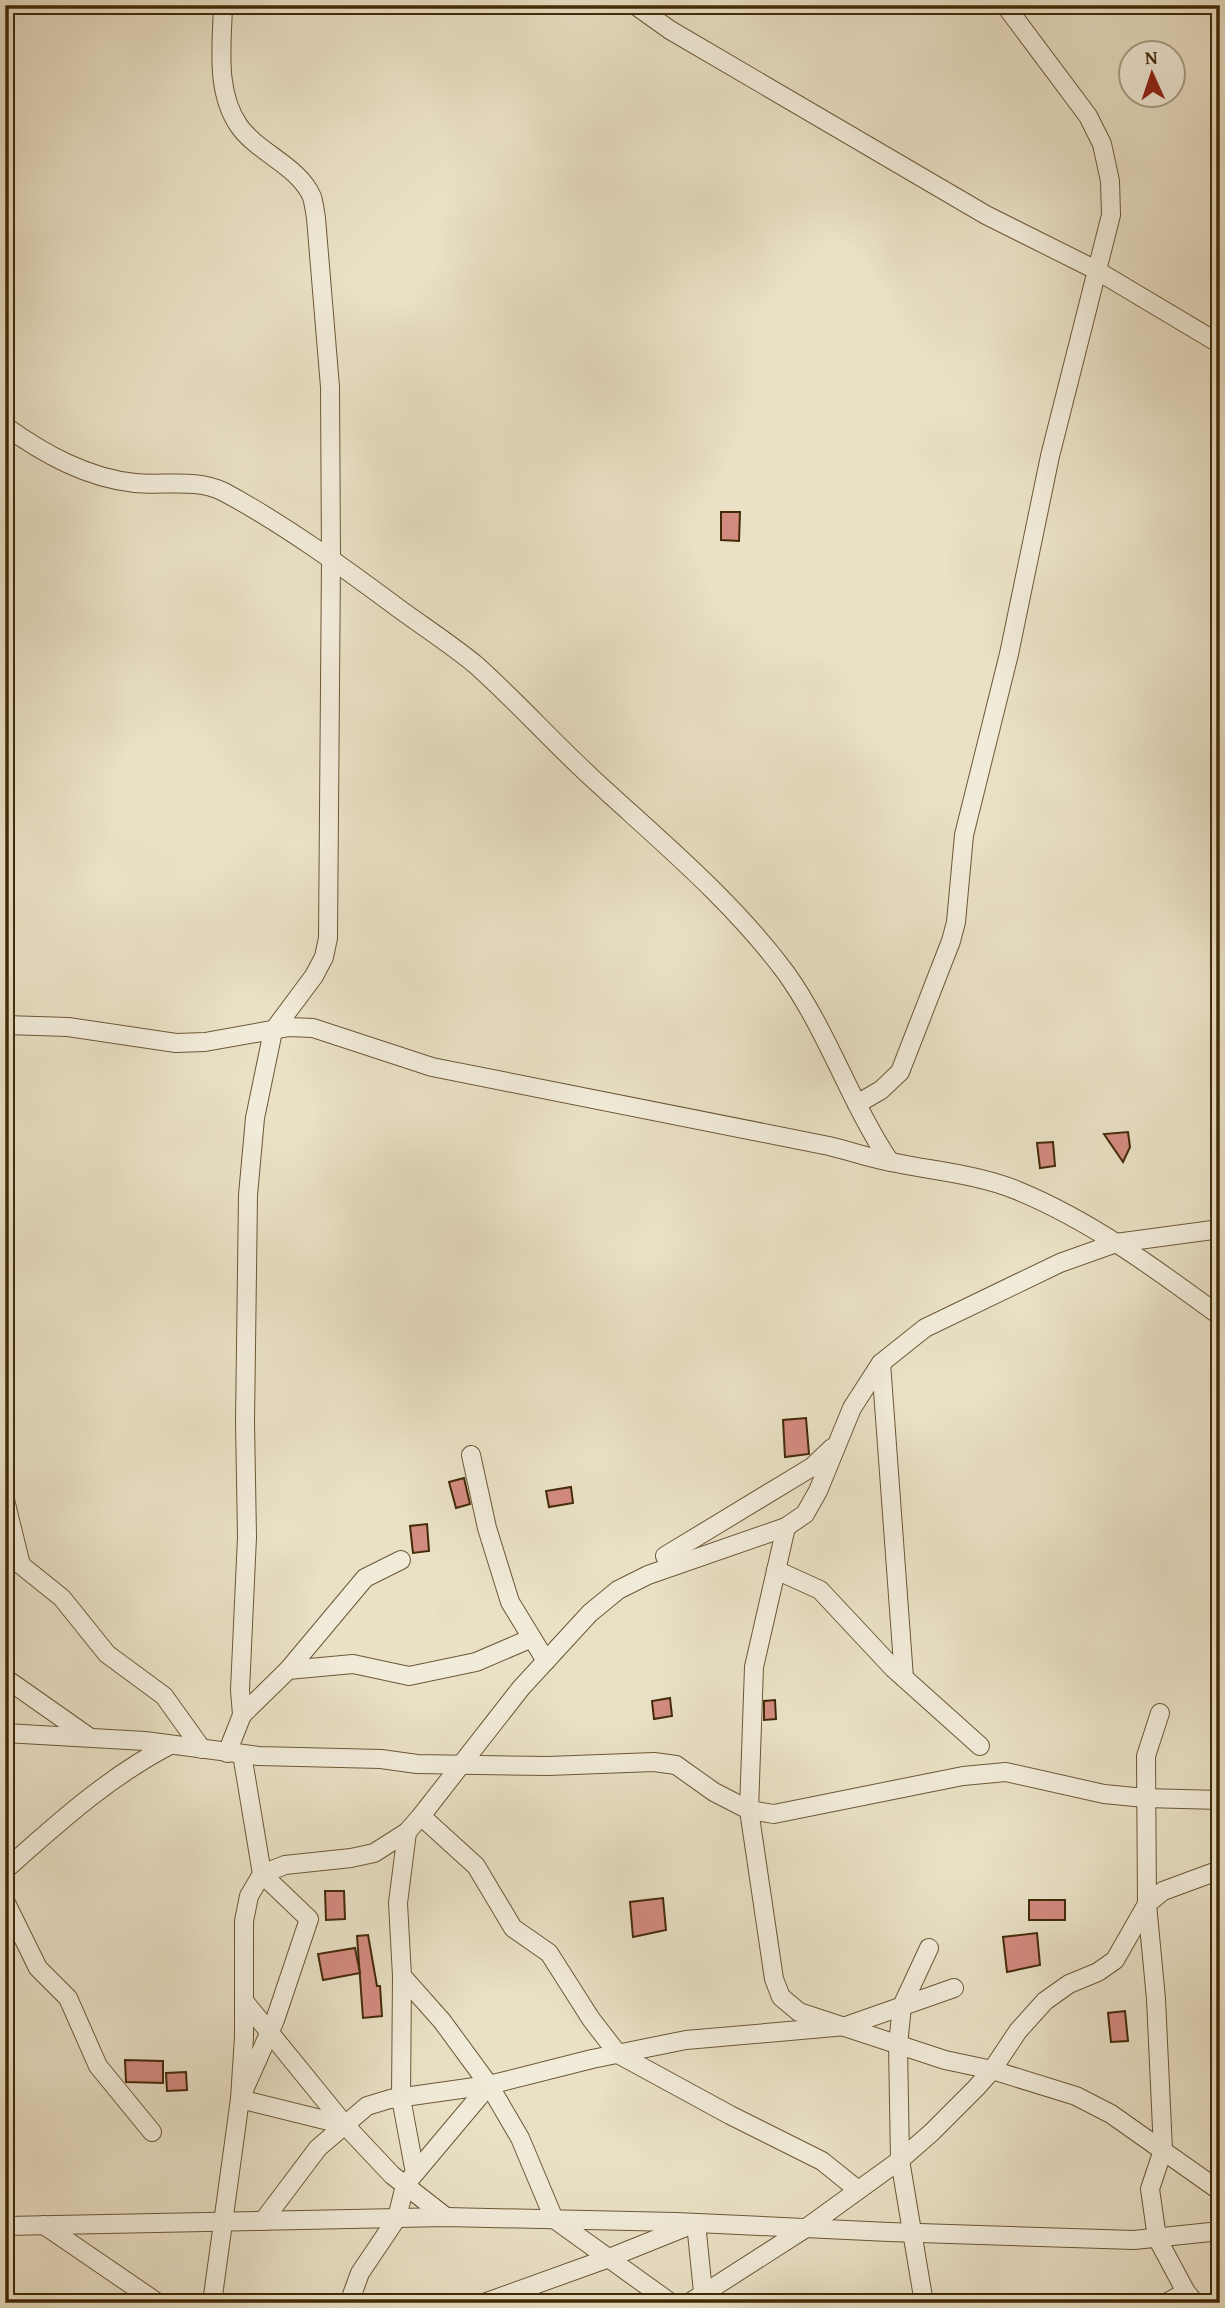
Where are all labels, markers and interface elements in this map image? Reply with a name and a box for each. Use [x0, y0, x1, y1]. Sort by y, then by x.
north arrow [1116, 38, 1186, 108]
text: N [1144, 43, 1158, 71]

